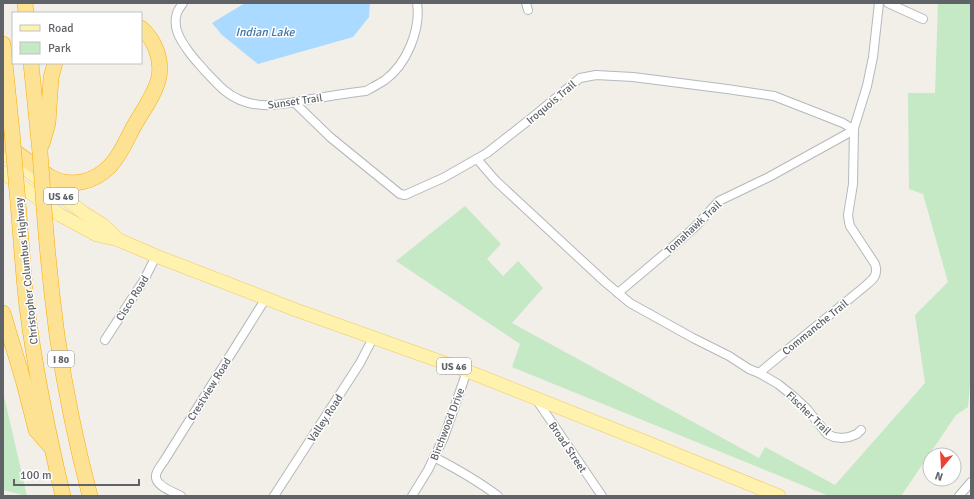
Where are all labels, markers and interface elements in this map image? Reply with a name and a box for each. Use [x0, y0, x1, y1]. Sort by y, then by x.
legend [12, 12, 142, 64]
text: Road [48, 21, 74, 36]
water label: Indian Lake [236, 25, 295, 40]
text: Park [48, 41, 71, 56]
street label: Iroquois Trail [524, 78, 579, 127]
street label: Sunset Trail [267, 91, 323, 112]
road number: US 46 [44, 188, 78, 204]
street label: Christopher Columbus Highway [12, 196, 41, 345]
street label: Tomahawk Trail [662, 198, 724, 257]
street label: Cisco Road [113, 273, 152, 323]
street label: Commanche Trail [780, 297, 851, 358]
road number: I 80 [48, 351, 74, 367]
street label: Crestview Road [185, 355, 234, 423]
road number: US 46 [437, 358, 471, 374]
street label: Birchwood Drive [428, 386, 467, 462]
street label: Fischer Trail [784, 389, 834, 438]
street label: Valley Road [305, 392, 346, 445]
street label: Broad Street [546, 419, 589, 475]
north arrow [922, 447, 962, 487]
scale bar [14, 461, 139, 487]
text: 100 m [20, 468, 52, 483]
text: N [933, 469, 945, 483]

